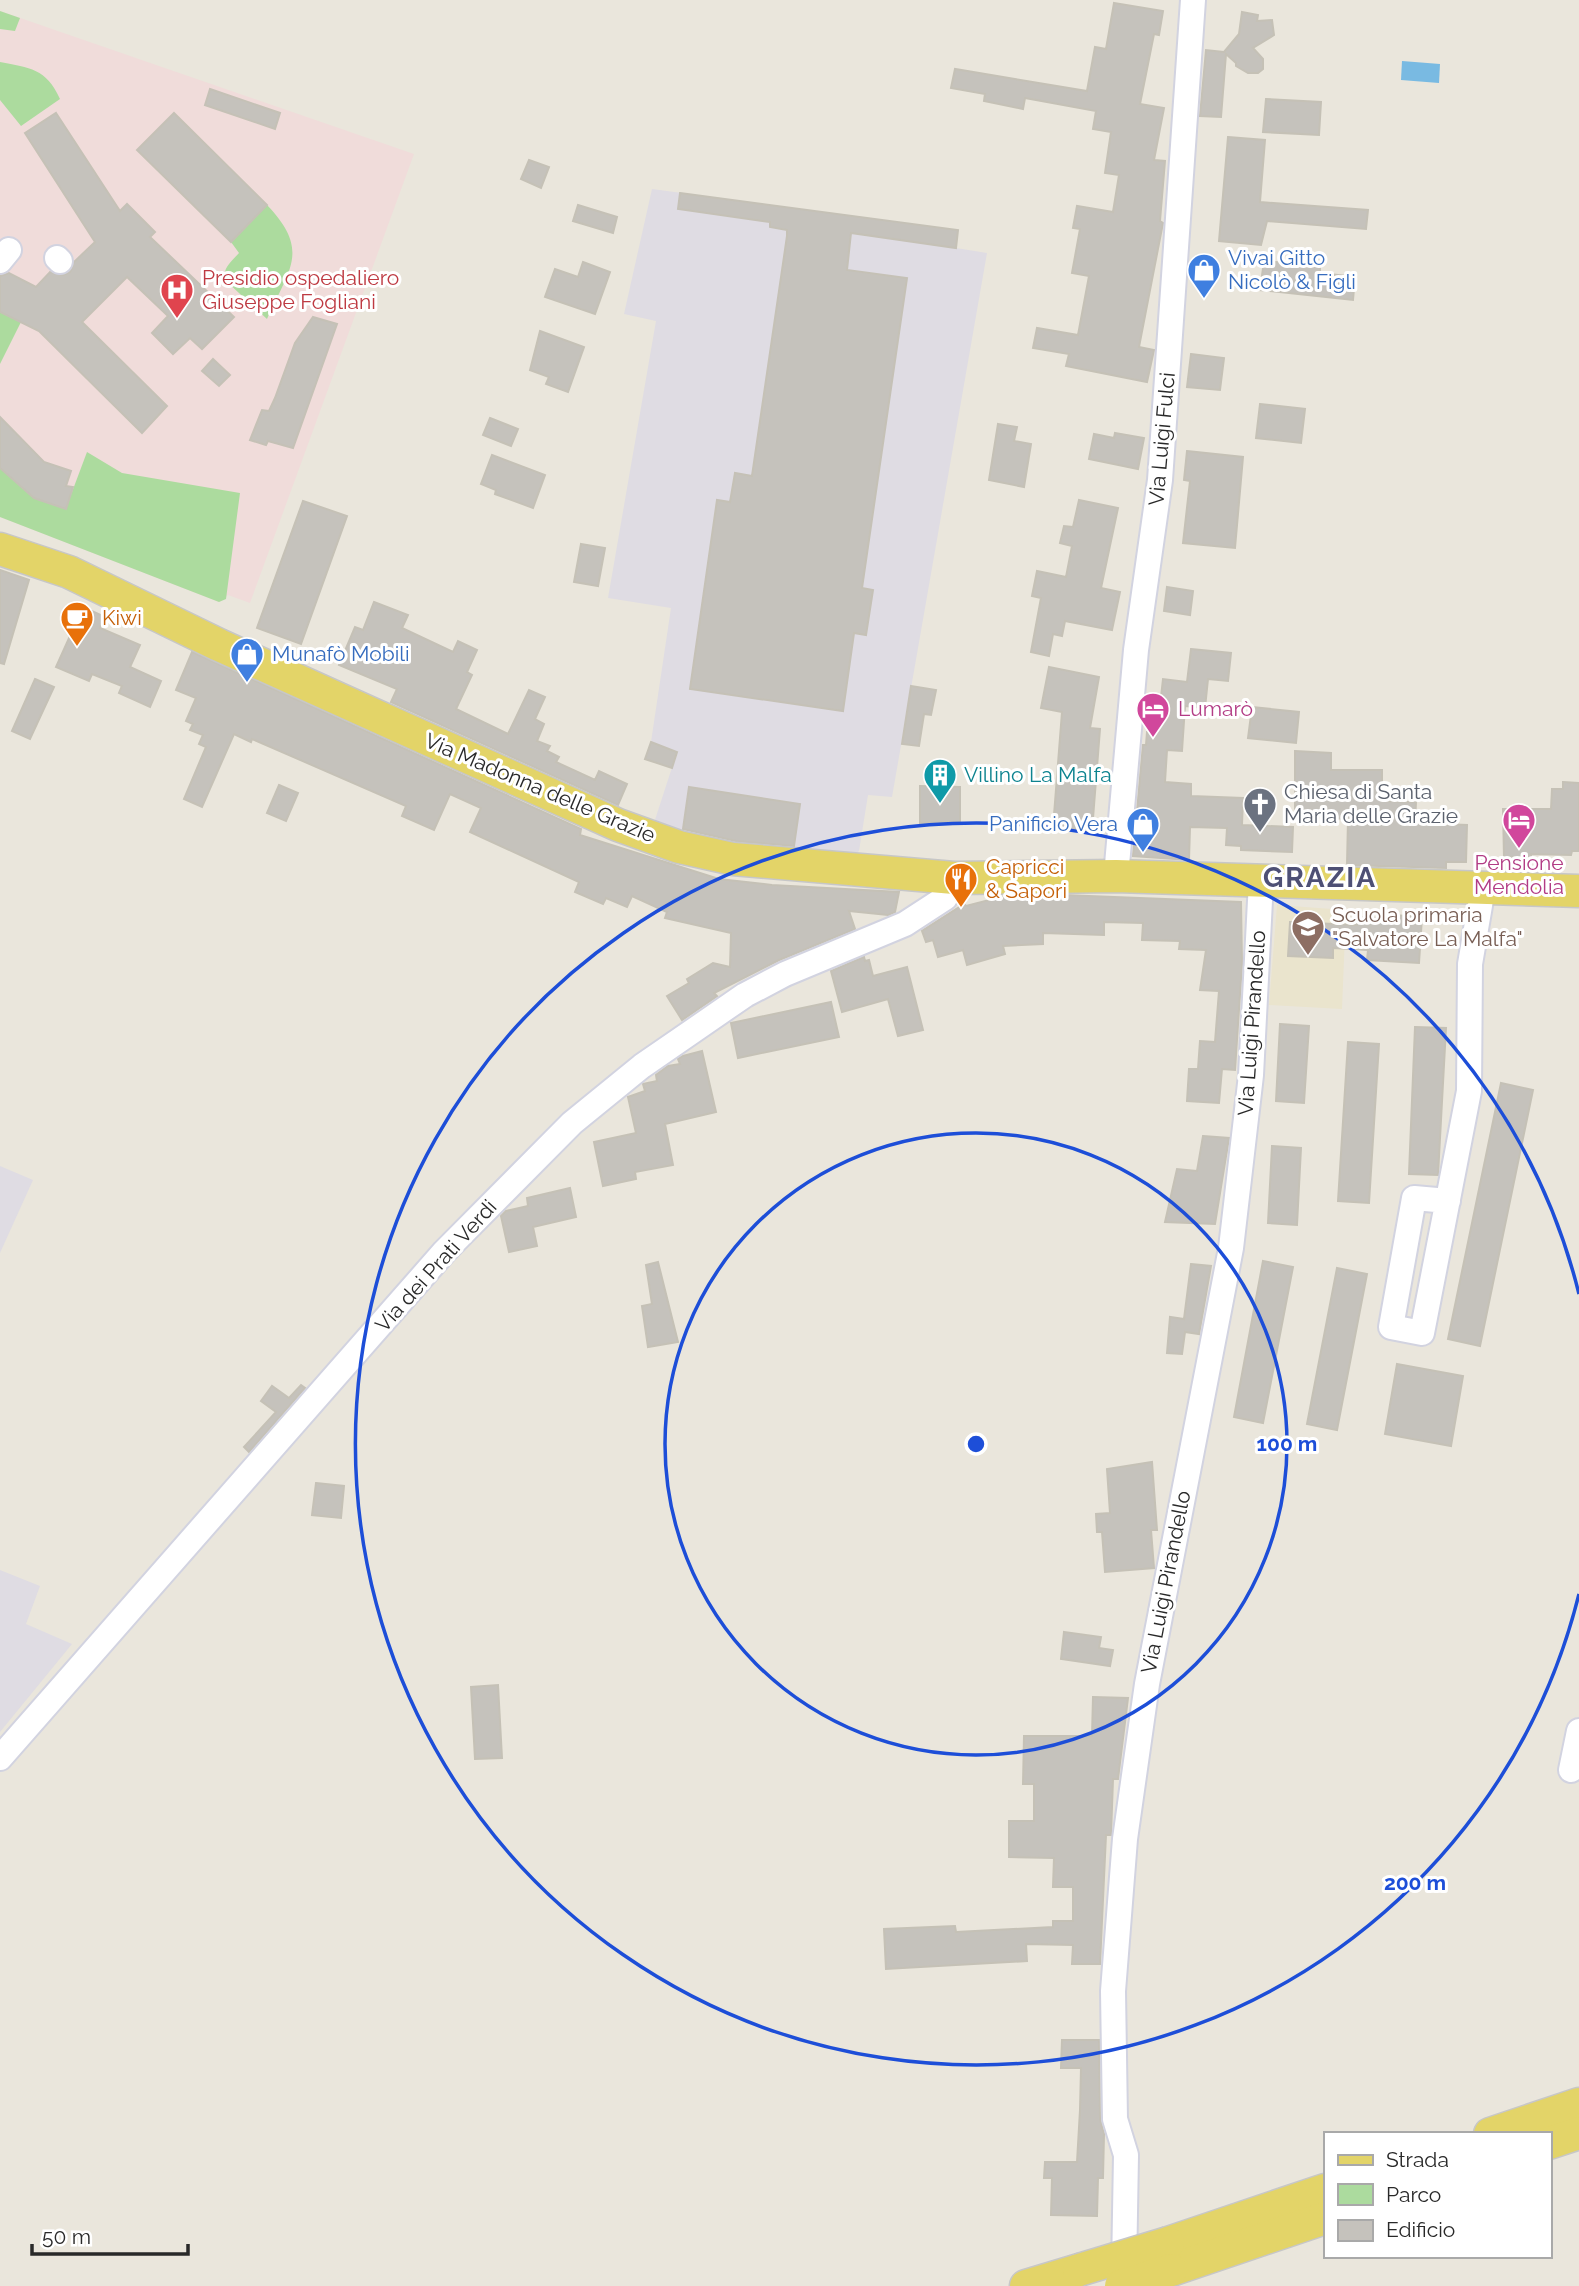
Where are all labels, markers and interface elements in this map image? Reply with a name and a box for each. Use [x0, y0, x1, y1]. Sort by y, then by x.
place label: Vivai Gitto Nicolò & Figli [1228, 245, 1356, 294]
shop icon: Vivai Gitto Nicolò & Figli [1185, 251, 1223, 300]
place label: Presidio ospedaliero Giuseppe Fogliani [202, 265, 399, 314]
hospital icon: Presidio ospedaliero Giuseppe Fogliani [158, 271, 196, 320]
street label: Via Luigi Fulci [1143, 371, 1180, 507]
cafe icon: Kiwi [58, 599, 96, 648]
place label: Kiwi [102, 605, 142, 630]
shop icon: Munafò Mobili [228, 635, 266, 684]
place label: Munafò Mobili [272, 641, 410, 666]
hotel icon: Lumarò [1134, 690, 1172, 739]
place label: Lumarò [1178, 696, 1253, 721]
street label: Via Madonna delle Grazie [421, 728, 659, 847]
building icon: Villino La Malfa [921, 756, 959, 805]
place label: Villino La Malfa [964, 762, 1112, 787]
place label: Chiesa di Santa Maria delle Grazie [1284, 779, 1458, 828]
church icon: Chiesa di Santa Maria delle Grazie [1241, 785, 1279, 834]
hotel icon: Pensione Mendolia [1500, 801, 1538, 850]
shop icon: Panificio Vera [1124, 805, 1162, 854]
place label: Panificio Vera [989, 811, 1118, 836]
place label: Pensione Mendolia [1474, 850, 1564, 899]
place label: Capricci & Sapori [986, 854, 1067, 903]
restaurant icon: Capricci & Sapori [942, 860, 980, 909]
district label: GRAZIA [1263, 861, 1377, 894]
place label: Scuola primaria "Salvatore La Malfa" [1332, 902, 1523, 951]
school or university icon: Scuola primaria "Salvatore La Malfa" [1289, 908, 1327, 957]
street label: Via Luigi Pirandello [1233, 929, 1270, 1117]
street label: Via dei Prati Verdi [370, 1195, 501, 1337]
text: 100 m [1257, 1431, 1317, 1456]
centre of rings [964, 1432, 988, 1456]
street label: Via Luigi Pirandello [1136, 1488, 1196, 1675]
text: 200 m [1384, 1870, 1446, 1895]
legend [1324, 2132, 1551, 2258]
text: Strada [1386, 2147, 1449, 2172]
text: Parco [1386, 2182, 1441, 2207]
scale bar [32, 2212, 187, 2256]
text: Edificio [1386, 2217, 1455, 2242]
text: 50 m [42, 2224, 91, 2249]

